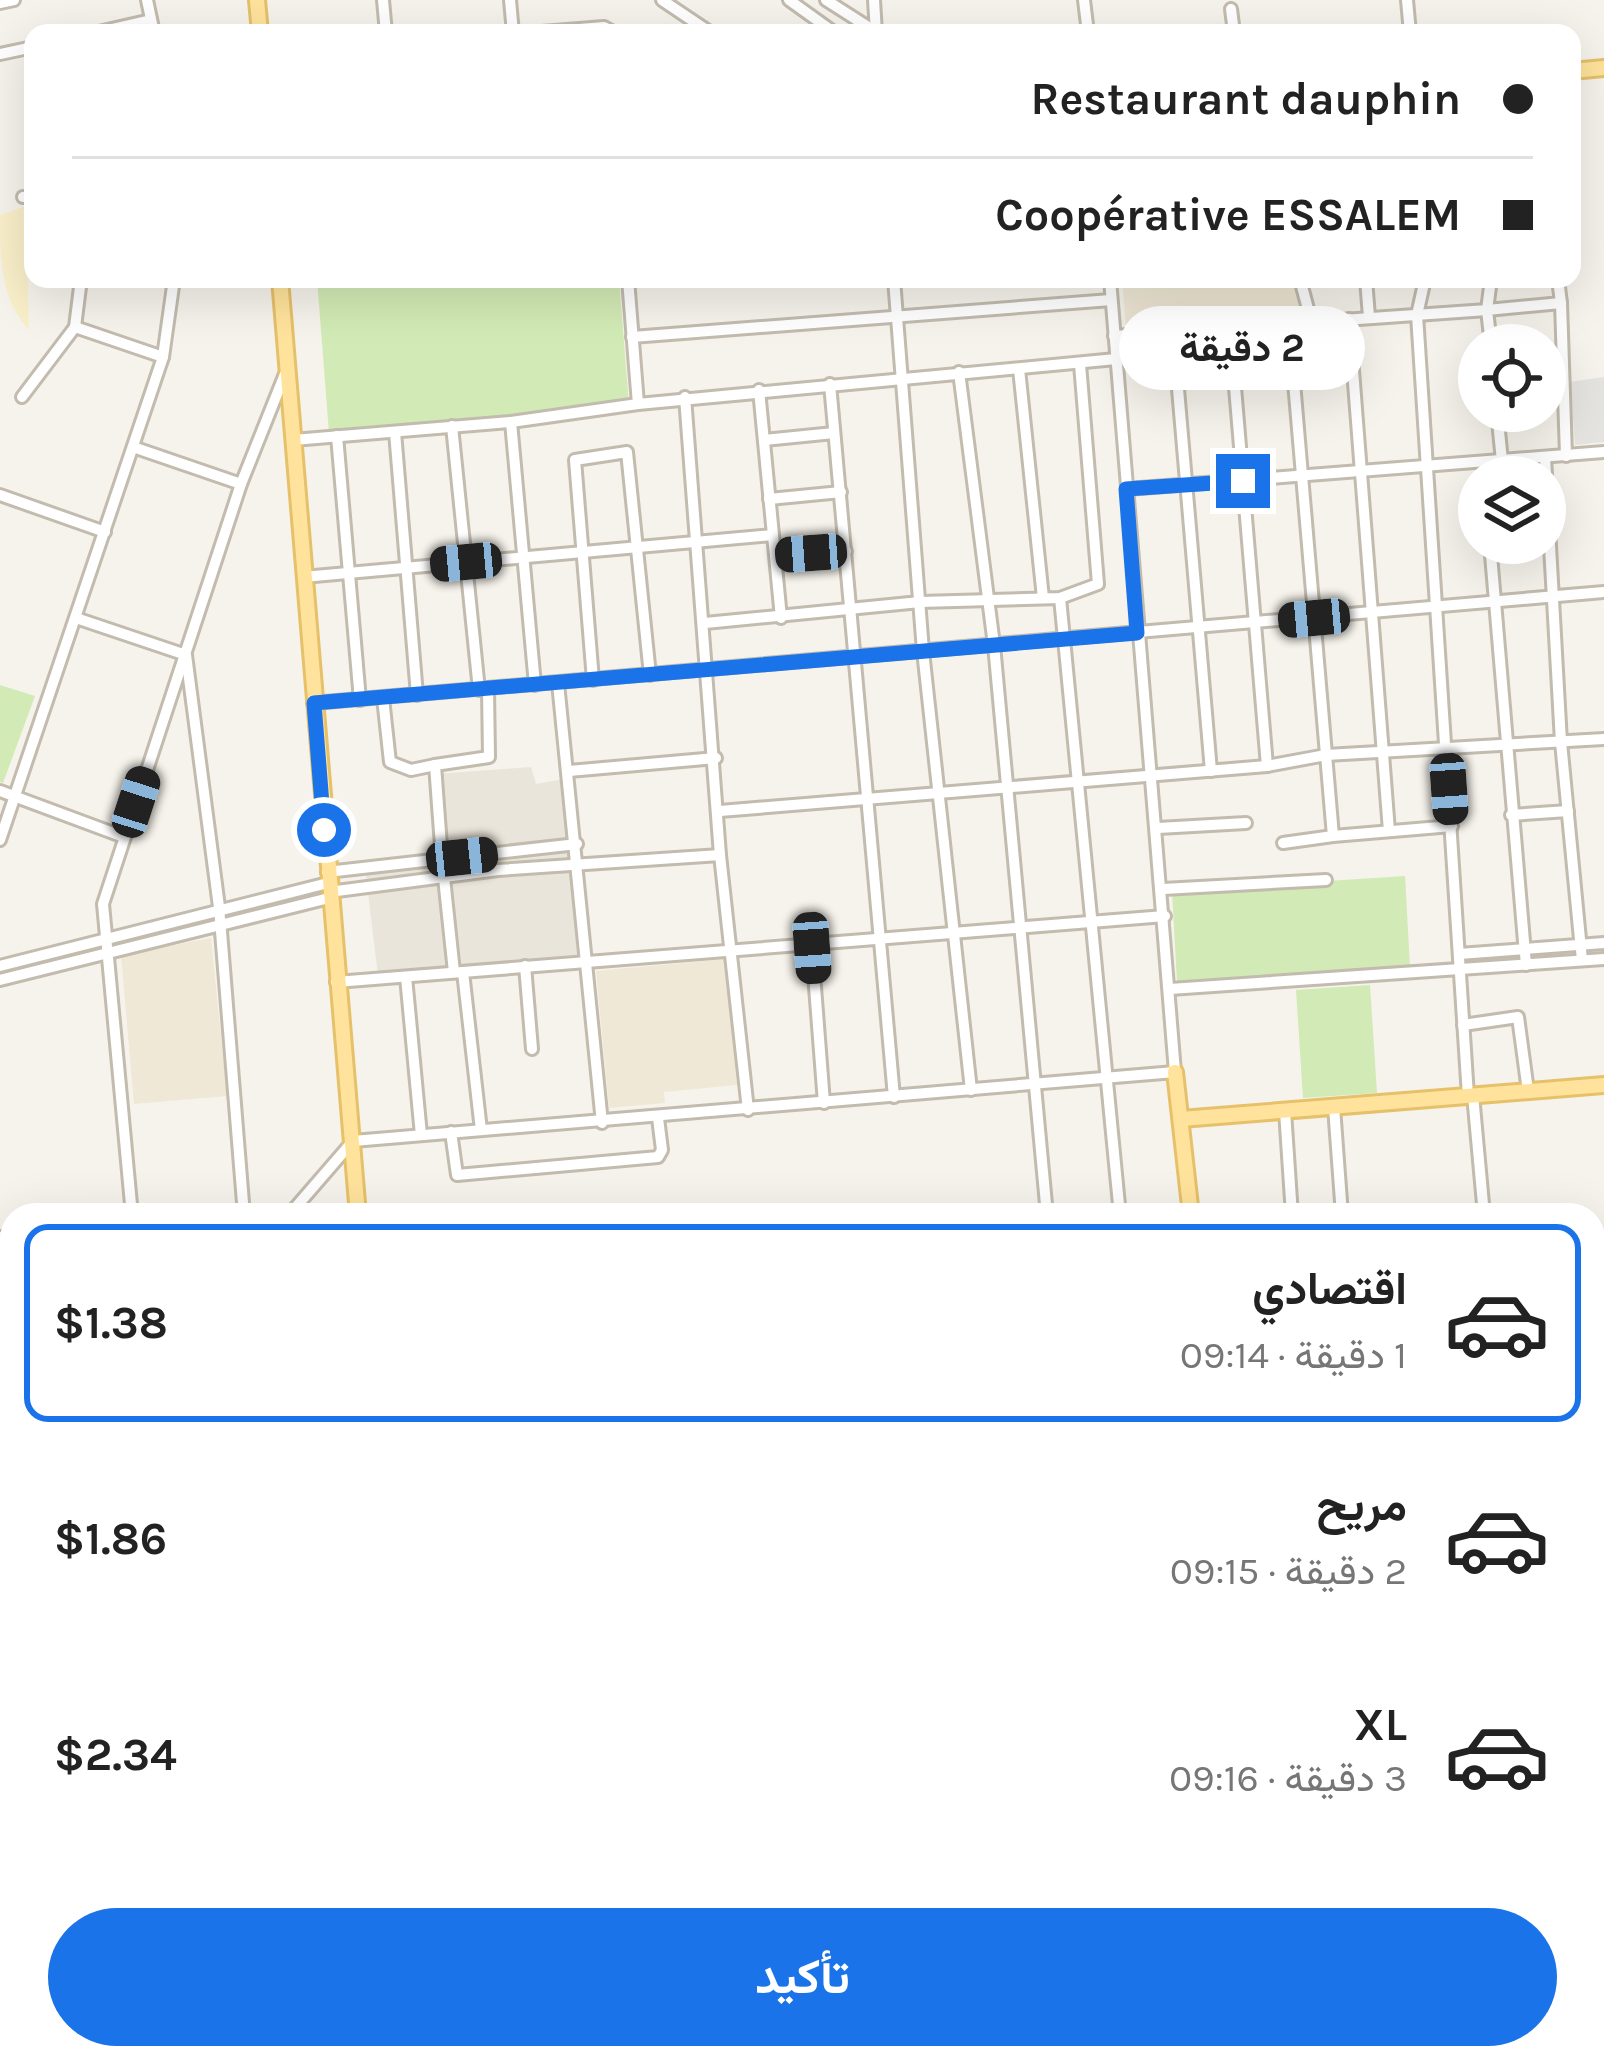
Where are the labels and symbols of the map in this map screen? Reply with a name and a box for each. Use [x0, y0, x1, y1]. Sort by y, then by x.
callout: 2 دقيقة [1120, 307, 1366, 391]
route end [1216, 454, 1270, 508]
car [774, 533, 848, 573]
car [429, 541, 503, 583]
car [1277, 597, 1351, 639]
car [1429, 752, 1469, 826]
car [108, 762, 164, 842]
route start [297, 803, 351, 857]
car [424, 835, 500, 879]
car [792, 911, 832, 985]

